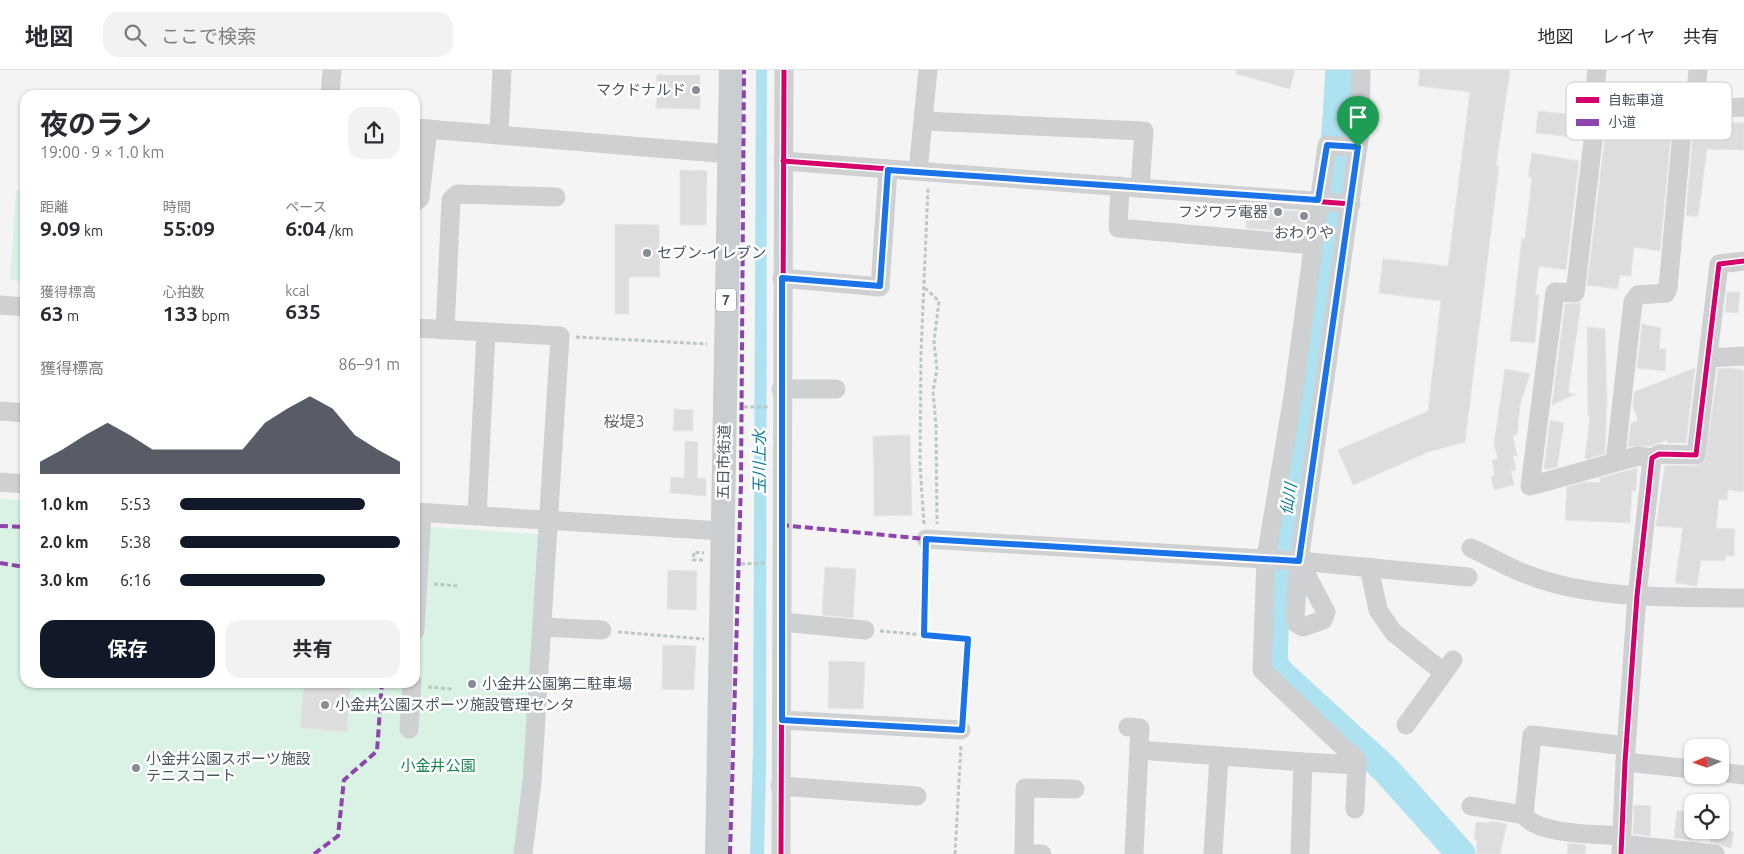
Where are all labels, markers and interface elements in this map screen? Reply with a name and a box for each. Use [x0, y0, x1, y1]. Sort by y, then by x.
search box [103, 12, 453, 57]
icon: search [121, 21, 149, 49]
text: 地図 [25, 23, 73, 50]
text: ここで検索 [161, 25, 256, 47]
text: 地図 [1538, 26, 1574, 46]
text: レイヤ [1602, 26, 1655, 46]
text: 共有 [1683, 26, 1719, 46]
place label: マクドナルド [596, 81, 686, 98]
legend [1566, 82, 1732, 140]
marker: マクドナルド [690, 84, 702, 96]
text: 自転車道 [1608, 92, 1664, 108]
pin [1337, 96, 1379, 147]
icon: arrive [1344, 103, 1372, 131]
button: share [348, 107, 400, 159]
text: 夜のラン [40, 108, 152, 139]
text: 小道 [1608, 114, 1636, 130]
text: 19:00 · 9 × 1.0 km [40, 143, 164, 161]
text: 距離 [40, 199, 68, 215]
text: 時間 [163, 199, 191, 215]
text: ペース [285, 199, 327, 215]
place label: フジワラ電器 [1178, 203, 1268, 220]
marker: フジワラ電器 [1272, 206, 1284, 218]
marker: おわりや [1298, 210, 1310, 222]
text: 9.09 [40, 216, 81, 240]
text: 55:09 [163, 216, 215, 240]
text: 6:04 [285, 216, 326, 240]
text: km [81, 223, 103, 239]
text: /km [326, 223, 354, 239]
place label: おわりや [1274, 224, 1334, 241]
place label: セブン-イレブン [657, 244, 766, 261]
marker: セブン-イレブン [641, 247, 653, 259]
text: kcal [285, 283, 310, 299]
text: 獲得標高 [40, 284, 96, 300]
text: 心拍数 [163, 284, 205, 300]
road number: 7 [716, 288, 736, 312]
text: 635 [285, 299, 321, 323]
text: 63 [40, 301, 64, 325]
text: 133 [163, 301, 198, 325]
text: m [64, 308, 79, 324]
text: bpm [198, 308, 230, 324]
text: 86–91 m [338, 355, 400, 373]
text: 獲得標高 [40, 359, 104, 377]
district label: 桜堤3 [603, 412, 645, 430]
street label: 五日市街道 [714, 424, 733, 500]
water label: 玉川上水 [750, 428, 768, 494]
water label: 仙川 [1277, 480, 1300, 516]
text: 1.0 km [40, 495, 89, 513]
text: 5:53 [120, 495, 151, 513]
text: 2.0 km [40, 533, 89, 551]
text: 5:38 [120, 533, 151, 551]
text: 3.0 km [40, 571, 89, 589]
text: 6:16 [120, 571, 151, 589]
button: 保存 [40, 620, 215, 678]
button: 共有 [225, 620, 400, 678]
place label: 小金井公園第二駐車場 [482, 675, 632, 692]
marker: 小金井公園第二駐車場 [466, 678, 478, 690]
place label: 小金井公園スポーツ施設管理センタ [335, 696, 575, 713]
marker: 小金井公園スポーツ施設管理センタ [319, 699, 331, 711]
north arrow [1684, 739, 1729, 784]
map controls [1684, 739, 1729, 839]
place label: 小金井公園スポーツ施設 テニスコート [146, 750, 311, 784]
park label: 小金井公園 [400, 757, 476, 774]
marker: 小金井公園スポーツ施設 テニスコート [130, 762, 142, 774]
button: locate [1684, 794, 1729, 839]

